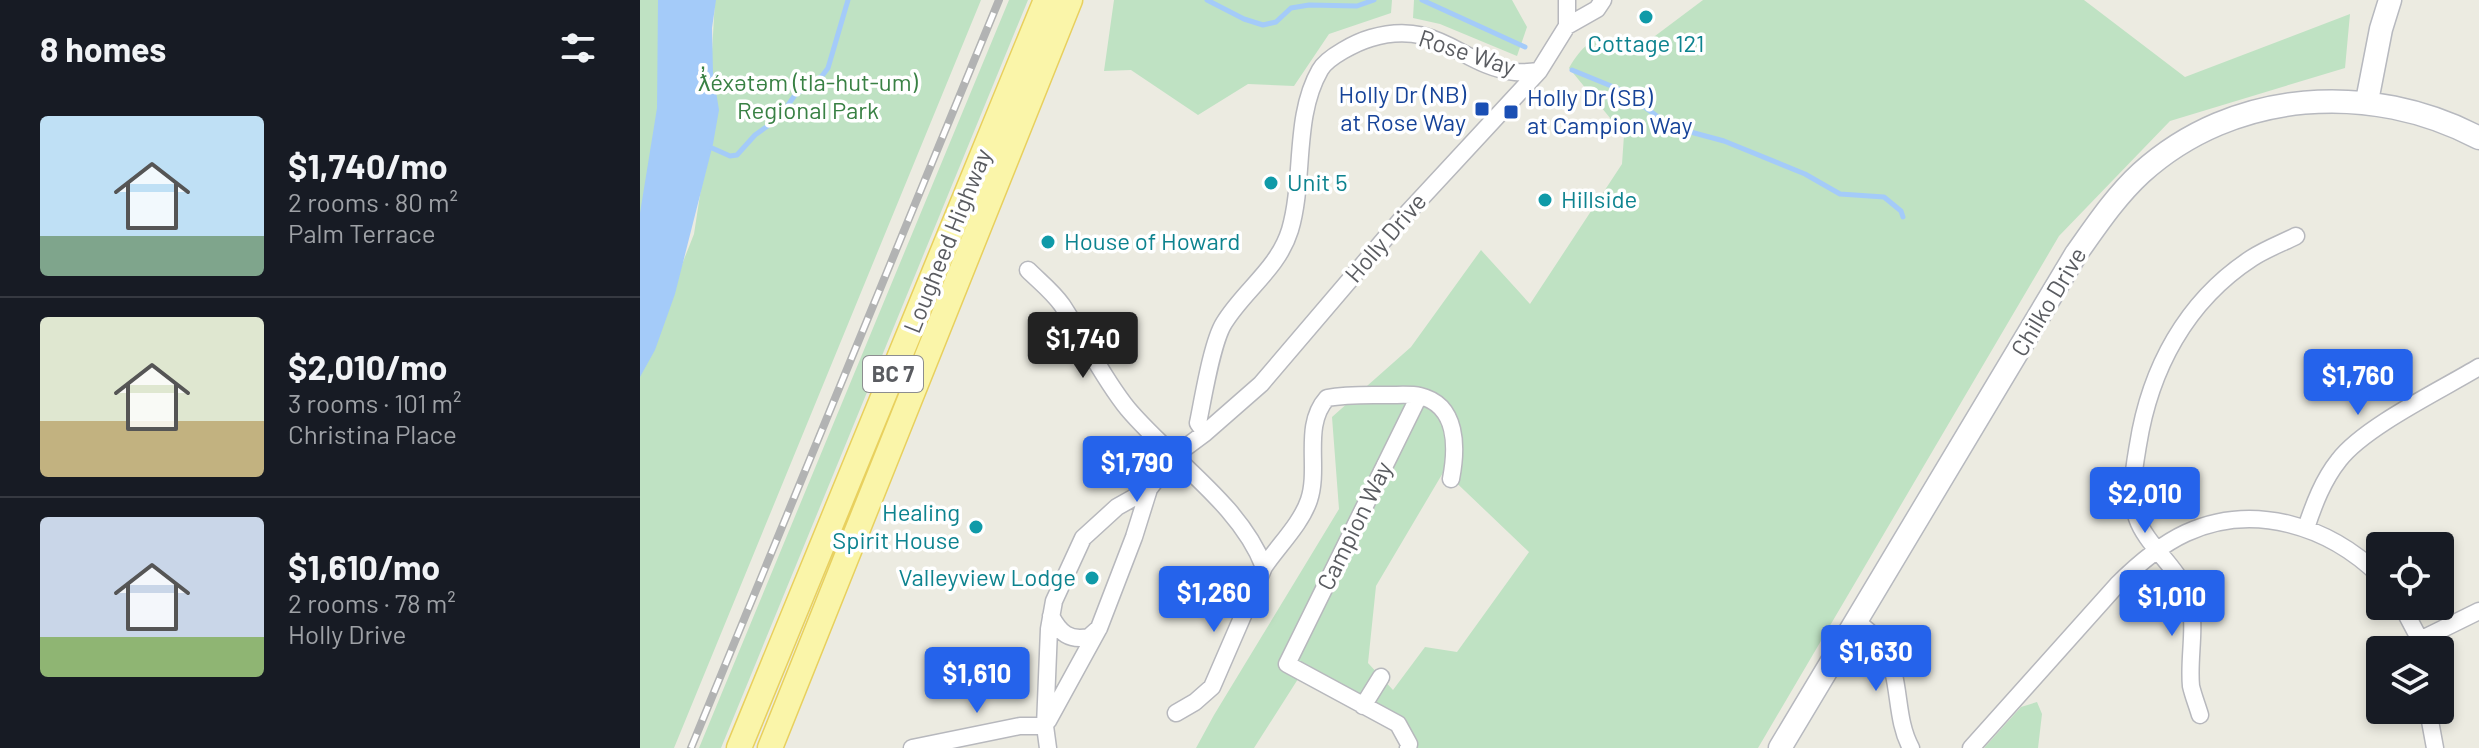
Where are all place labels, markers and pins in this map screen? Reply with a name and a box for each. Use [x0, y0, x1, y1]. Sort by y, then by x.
marker: Cottage 121 [1637, 8, 1655, 26]
place label: Cottage 121 [1588, 28, 1704, 57]
place label: Holly Dr (NB) at Rose Way [1338, 79, 1467, 136]
place label: Holly Dr (SB) at Campion Way [1527, 82, 1693, 139]
marker: Holly Dr (NB) at Rose Way [1473, 100, 1491, 118]
marker: Holly Dr (SB) at Campion Way [1502, 103, 1520, 121]
place label: Unit 5 [1287, 167, 1347, 196]
marker: Unit 5 [1262, 174, 1280, 192]
place label: Hillside [1561, 184, 1637, 213]
marker: Hillside [1536, 191, 1554, 209]
place label: House of Howard [1064, 226, 1240, 255]
marker: House of Howard [1039, 233, 1057, 251]
pin: $1,740 [1018, 312, 1148, 380]
pin: $1,760 [2293, 349, 2423, 417]
pin: $1,790 [1072, 436, 1202, 504]
pin: $2,010 [2080, 467, 2210, 535]
place label: Healing Spirit House [832, 497, 960, 554]
marker: Healing Spirit House [967, 518, 985, 536]
place label: Valleyview Lodge [899, 562, 1076, 591]
pin: $1,260 [1149, 566, 1279, 634]
marker: Valleyview Lodge [1083, 569, 1101, 587]
pin: $1,010 [2107, 570, 2237, 638]
pin: $1,630 [1811, 625, 1941, 693]
pin: $1,610 [912, 647, 1042, 715]

